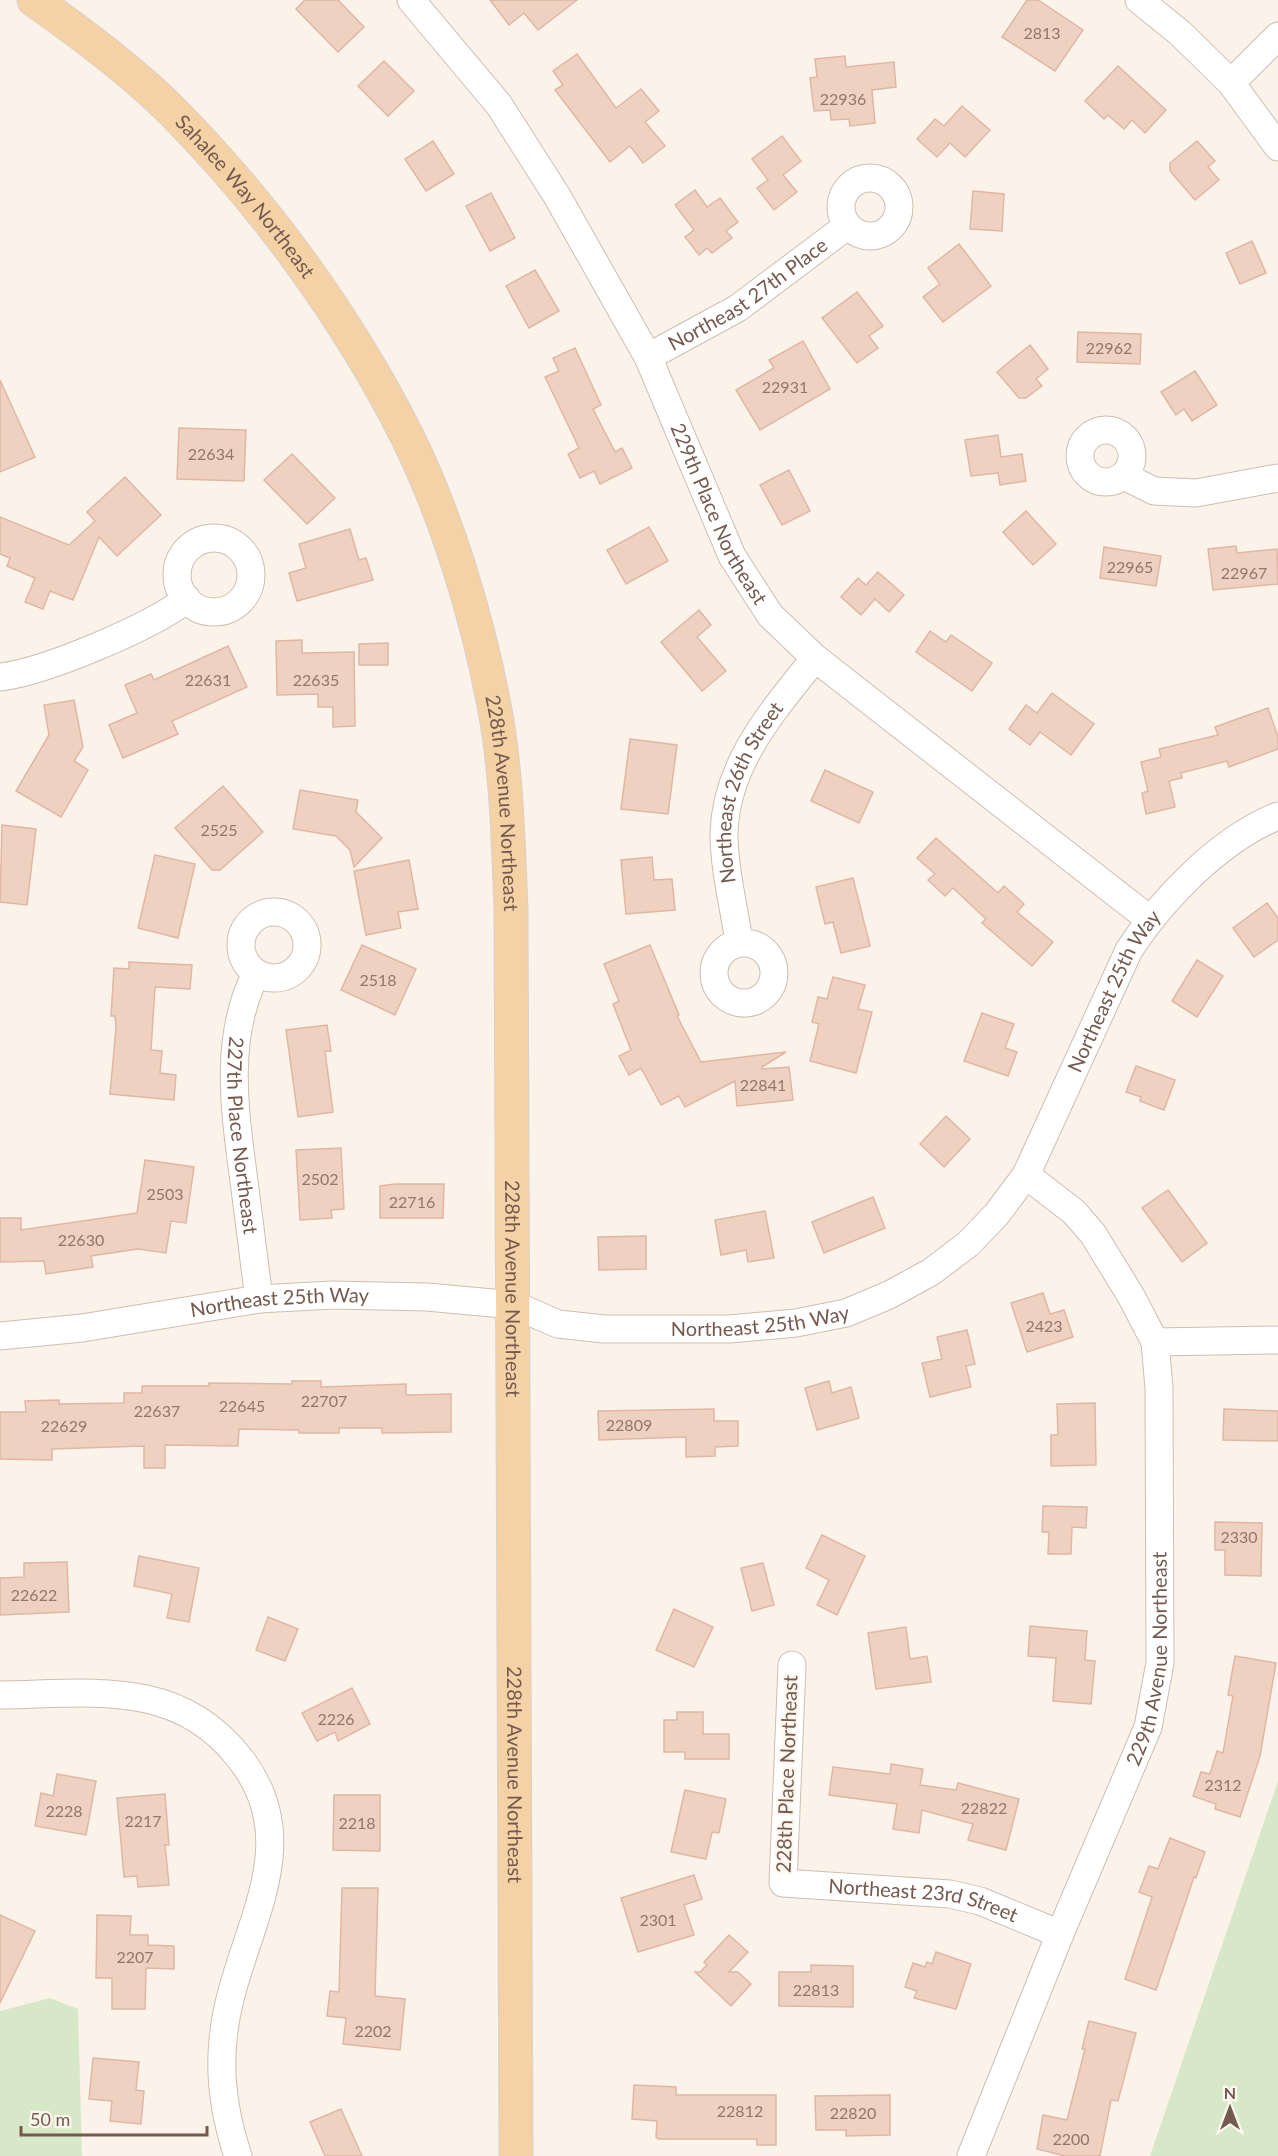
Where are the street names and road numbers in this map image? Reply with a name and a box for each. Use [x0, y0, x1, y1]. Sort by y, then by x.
street label: Sahalee Way Northeast [171, 109, 321, 282]
street label: Northeast 27th Place [663, 232, 832, 355]
street label: 229th Place Northeast [666, 419, 773, 608]
street label: 228th Avenue Northeast [481, 693, 524, 912]
street label: Northeast 26th Street [711, 696, 787, 885]
street label: Northeast 25th Way [1062, 904, 1165, 1076]
street label: 227th Place Northeast [223, 1035, 264, 1235]
street label: 228th Avenue Northeast [501, 1180, 526, 1397]
street label: Northeast 25th Way [188, 1282, 370, 1321]
street label: Northeast 25th Way [671, 1300, 852, 1340]
street label: 229th Avenue Northeast [1120, 1552, 1171, 1769]
street label: 228th Avenue Northeast [503, 1666, 528, 1883]
street label: 228th Place Northeast [771, 1675, 801, 1873]
street label: Northeast 23rd Street [828, 1873, 1022, 1926]

